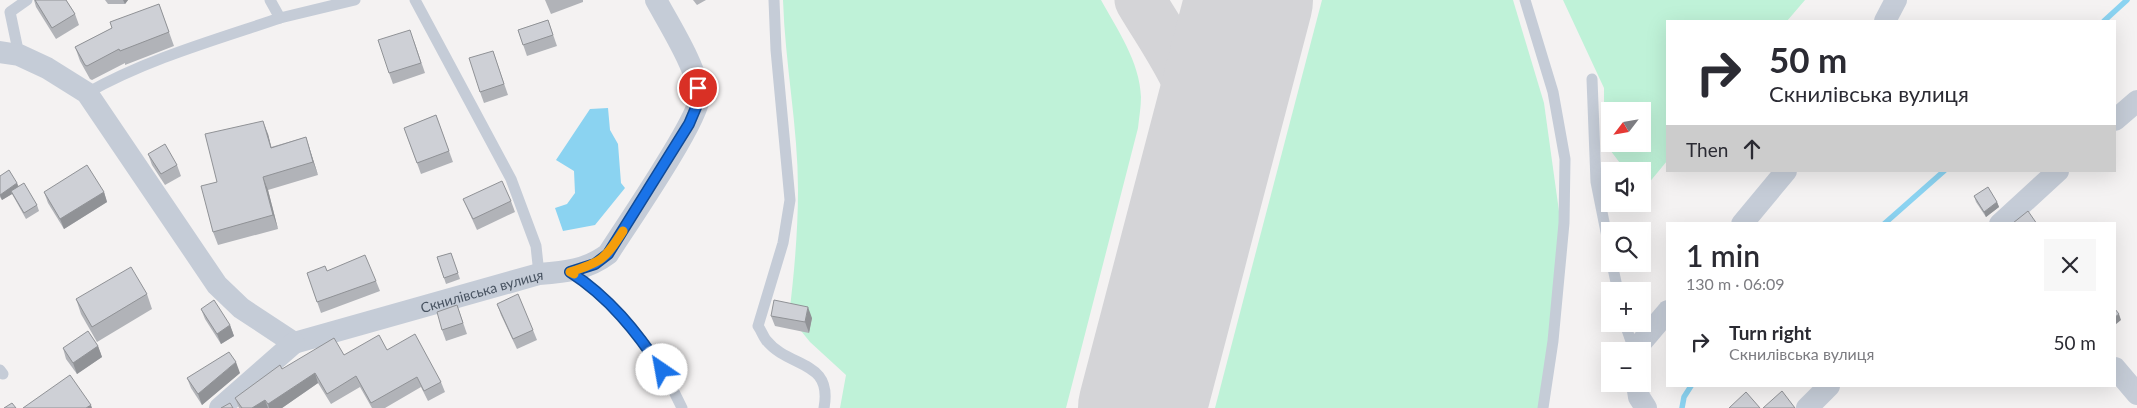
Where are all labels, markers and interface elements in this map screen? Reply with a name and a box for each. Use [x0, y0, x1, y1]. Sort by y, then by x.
text: 50 m [1769, 38, 1847, 80]
icon: right [1686, 40, 1751, 105]
pin [677, 67, 719, 109]
icon: arrive [684, 74, 712, 102]
text: Скнилівська вулиця [1769, 80, 1969, 107]
north arrow [1601, 102, 1651, 152]
map controls [1601, 102, 1651, 392]
icon: ahead [1738, 135, 1766, 163]
text: Then [1686, 138, 1728, 161]
button: sound [1601, 162, 1651, 212]
button: search [1601, 222, 1651, 272]
text: 1 min [1686, 237, 1760, 273]
button: close [2044, 239, 2096, 291]
street label: Скнилівська вулиця [418, 265, 544, 316]
text: 130 m · 06:09 [1686, 274, 1785, 293]
button: + [1601, 282, 1651, 332]
text: Turn right [1729, 321, 1811, 344]
icon: right [1686, 328, 1714, 356]
text: 50 m [2053, 331, 2096, 354]
button: − [1601, 342, 1651, 392]
position arrow [635, 343, 687, 395]
text: Скнилівська вулиця [1729, 344, 1874, 363]

